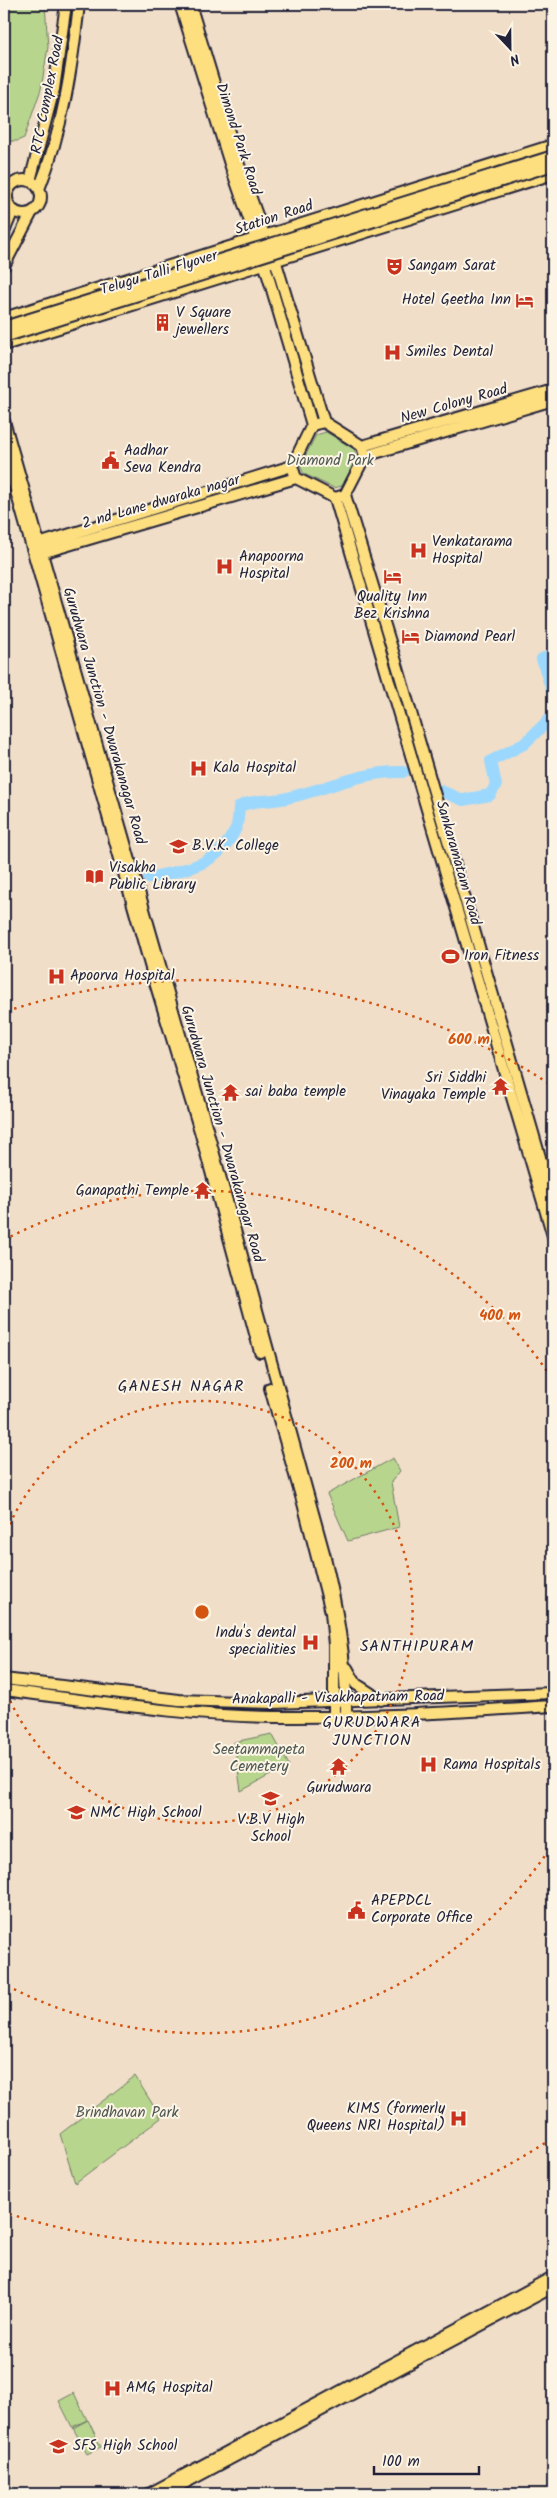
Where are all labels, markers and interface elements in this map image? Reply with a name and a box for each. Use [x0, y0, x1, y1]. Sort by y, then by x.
north arrow [484, 22, 534, 72]
street label: RTC Complex Road [25, 34, 71, 156]
text: N [506, 47, 523, 71]
street label: Dimond Park Road [209, 80, 268, 199]
street label: Station Road [232, 194, 317, 242]
street label: Telugu Talli Flyover [97, 243, 222, 302]
place label: Sangam Sarat [408, 254, 496, 278]
theatre icon: Sangam Sarat [384, 256, 404, 276]
place label: Hotel Geetha Inn [402, 288, 511, 312]
hotel icon: Hotel Geetha Inn [515, 290, 535, 310]
place label: V Square jewellers [172, 301, 231, 342]
building icon: V Square jewellers [152, 312, 172, 332]
place label: Smiles Dental [406, 340, 494, 364]
hospital icon: Smiles Dental [382, 342, 402, 362]
street label: New Colony Road [398, 377, 511, 431]
place label: Aadhar Seva Kendra [124, 439, 201, 480]
park label: Diamond Park [286, 449, 375, 473]
public building icon: Aadhar Seva Kendra [100, 450, 120, 470]
street label: 2 nd Lane dwaraka nagar [79, 468, 244, 536]
place label: Venkatarama Hospital [432, 530, 513, 571]
hospital icon: Venkatarama Hospital [408, 541, 428, 561]
place label: Anapoorna Hospital [239, 545, 304, 586]
hospital icon: Anapoorna Hospital [215, 556, 235, 576]
hotel icon: Quality Inn Bez Krishna [382, 566, 402, 586]
street label: Gurudwara Junction - Dwarakanagar Road [56, 585, 152, 848]
place label: Quality Inn Bez Krishna [354, 585, 430, 626]
place label: Diamond Pearl [424, 625, 515, 649]
hotel icon: Diamond Pearl [400, 627, 420, 647]
place label: Kala Hospital [213, 756, 296, 780]
hospital icon: Kala Hospital [189, 758, 209, 778]
street label: Sankaramatam Road [429, 798, 487, 929]
place label: B.V.K. College [192, 834, 279, 858]
school or university icon: B.V.K. College [168, 836, 188, 856]
place label: Visakha Public Library [109, 856, 197, 897]
library icon: Visakha Public Library [85, 867, 105, 887]
place label: Iron Fitness [464, 944, 540, 968]
sports icon: Iron Fitness [440, 946, 460, 966]
place label: Apoorva Hospital [70, 964, 175, 988]
hospital icon: Apoorva Hospital [46, 966, 66, 986]
street label: Gurudwara Junction - Dwarakanagar Road [174, 1003, 270, 1266]
text: 600 m [448, 1028, 490, 1052]
place label: Sri Siddhi Vinayaka Temple [381, 1066, 487, 1107]
temple icon: Sri Siddhi Vinayaka Temple [490, 1077, 510, 1097]
place label: sai baba temple [245, 1080, 346, 1104]
temple icon: sai baba temple [221, 1082, 241, 1102]
place label: Ganapathi Temple [76, 1179, 189, 1203]
temple icon: Ganapathi Temple [193, 1181, 213, 1201]
text: 400 m [479, 1304, 521, 1328]
district label: GANESH NAGAR [118, 1374, 244, 1399]
text: 200 m [330, 1452, 372, 1476]
centre of rings [193, 1603, 211, 1621]
place label: Indu's dental specialities [215, 1621, 297, 1662]
hospital icon: Indu's dental specialities [300, 1632, 320, 1652]
district label: SANTHIPURAM [360, 1634, 474, 1659]
street label: Anakapalli - Visakhapatnam Road [232, 1684, 445, 1712]
district label: GURUDWARA JUNCTION [323, 1710, 421, 1753]
park label: Seetammapeta Cemetery [213, 1738, 305, 1779]
place label: Rama Hospitals [443, 1753, 541, 1777]
hospital icon: Rama Hospitals [419, 1755, 439, 1775]
temple icon: Gurudwara [329, 1757, 349, 1777]
place label: Gurudwara [306, 1776, 372, 1800]
school or university icon: V.B.V High School [261, 1789, 281, 1809]
place label: NMC High School [90, 1801, 202, 1825]
school or university icon: NMC High School [66, 1803, 86, 1823]
place label: V.B.V High School [237, 1808, 305, 1849]
place label: APEPDCL Corporate Office [371, 1889, 473, 1930]
public building icon: APEPDCL Corporate Office [347, 1900, 367, 1920]
place label: KIMS (formerly Queens NRI Hospital) [307, 2097, 446, 2138]
park label: Brindhavan Park [75, 2101, 180, 2125]
hospital icon: KIMS (formerly Queens NRI Hospital) [449, 2108, 469, 2128]
place label: AMG Hospital [126, 2376, 213, 2400]
hospital icon: AMG Hospital [102, 2378, 122, 2398]
place label: SFS High School [73, 2434, 178, 2458]
school or university icon: SFS High School [49, 2436, 69, 2456]
scale bar [374, 2443, 480, 2475]
text: 100 m [382, 2450, 420, 2474]

